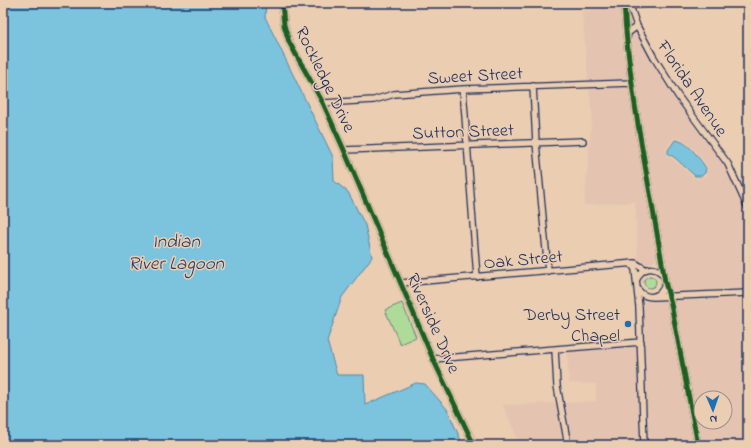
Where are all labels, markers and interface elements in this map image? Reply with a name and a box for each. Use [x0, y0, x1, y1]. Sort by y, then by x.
street label: Rockledge Drive [286, 23, 361, 138]
street label: Florida Avenue [649, 35, 734, 143]
street label: Sweet Street [427, 62, 523, 92]
street label: Sutton Street [412, 118, 514, 148]
water label: Indian River Lagoon [128, 229, 225, 279]
street label: Oak Street [483, 245, 564, 277]
street label: Riverside Drive [399, 270, 466, 379]
place label: Derby Street Chapel [523, 303, 620, 350]
marker: Derby Street Chapel [623, 319, 633, 329]
north arrow [693, 390, 733, 430]
text: N [709, 411, 717, 427]

